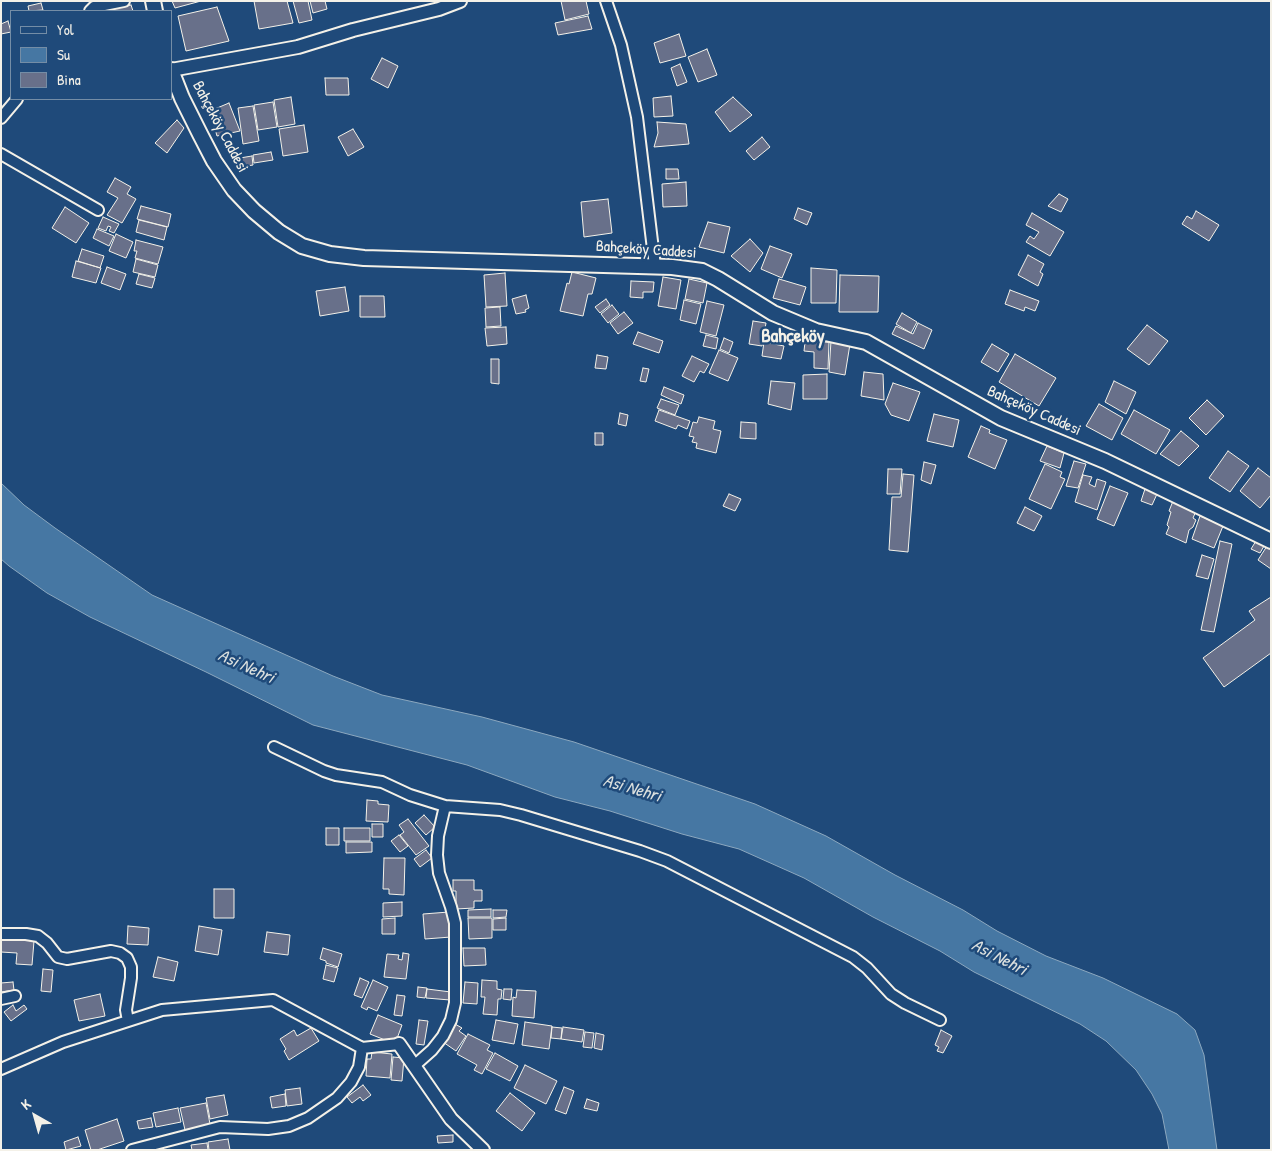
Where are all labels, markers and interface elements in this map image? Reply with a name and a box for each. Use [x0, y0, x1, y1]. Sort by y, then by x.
legend [10, 10, 172, 100]
text: Yol [57, 19, 74, 40]
text: Su [57, 44, 70, 65]
text: Bina [57, 69, 81, 90]
street label: Bahçeköy Caddesi [188, 78, 252, 176]
street label: Bahçeköy Caddesi [595, 237, 697, 263]
district label: Bahçeköy [761, 326, 825, 348]
street label: Bahçeköy Caddesi [984, 382, 1084, 440]
water label: Asi Nehri [215, 645, 277, 689]
water label: Asi Nehri [601, 770, 663, 808]
water label: Asi Nehri [968, 935, 1030, 981]
north arrow [10, 1091, 60, 1141]
text: K [17, 1094, 34, 1114]

